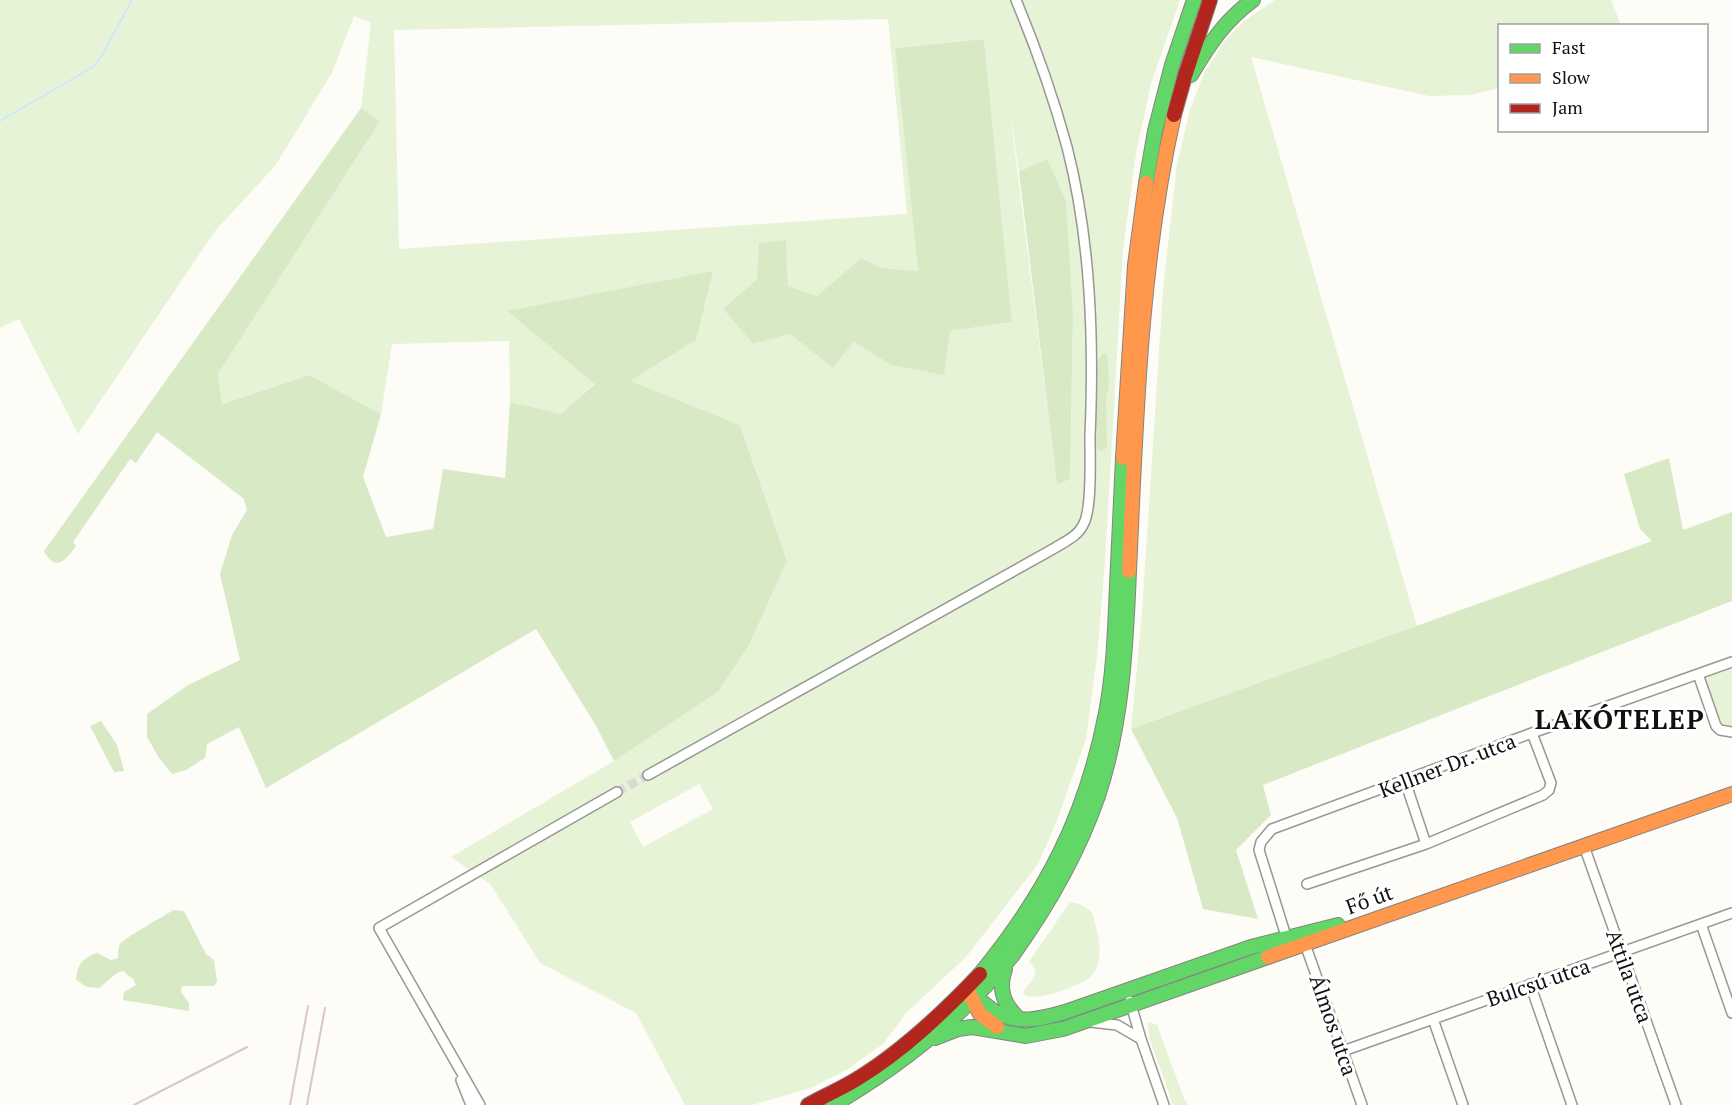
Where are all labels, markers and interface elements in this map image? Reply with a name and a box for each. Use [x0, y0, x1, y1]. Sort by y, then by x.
legend [1498, 24, 1708, 132]
text: Fast [1552, 35, 1586, 59]
text: Slow [1552, 65, 1591, 89]
text: Jam [1552, 95, 1583, 119]
district label: LAKÓTELEP [1535, 701, 1705, 737]
street label: Kellner Dr. utca [1375, 726, 1520, 804]
street label: Fő út [1342, 878, 1397, 920]
street label: Attila utca [1600, 925, 1660, 1027]
street label: Bulcsú utca [1483, 951, 1594, 1013]
street label: Álmos utca [1304, 971, 1364, 1079]

